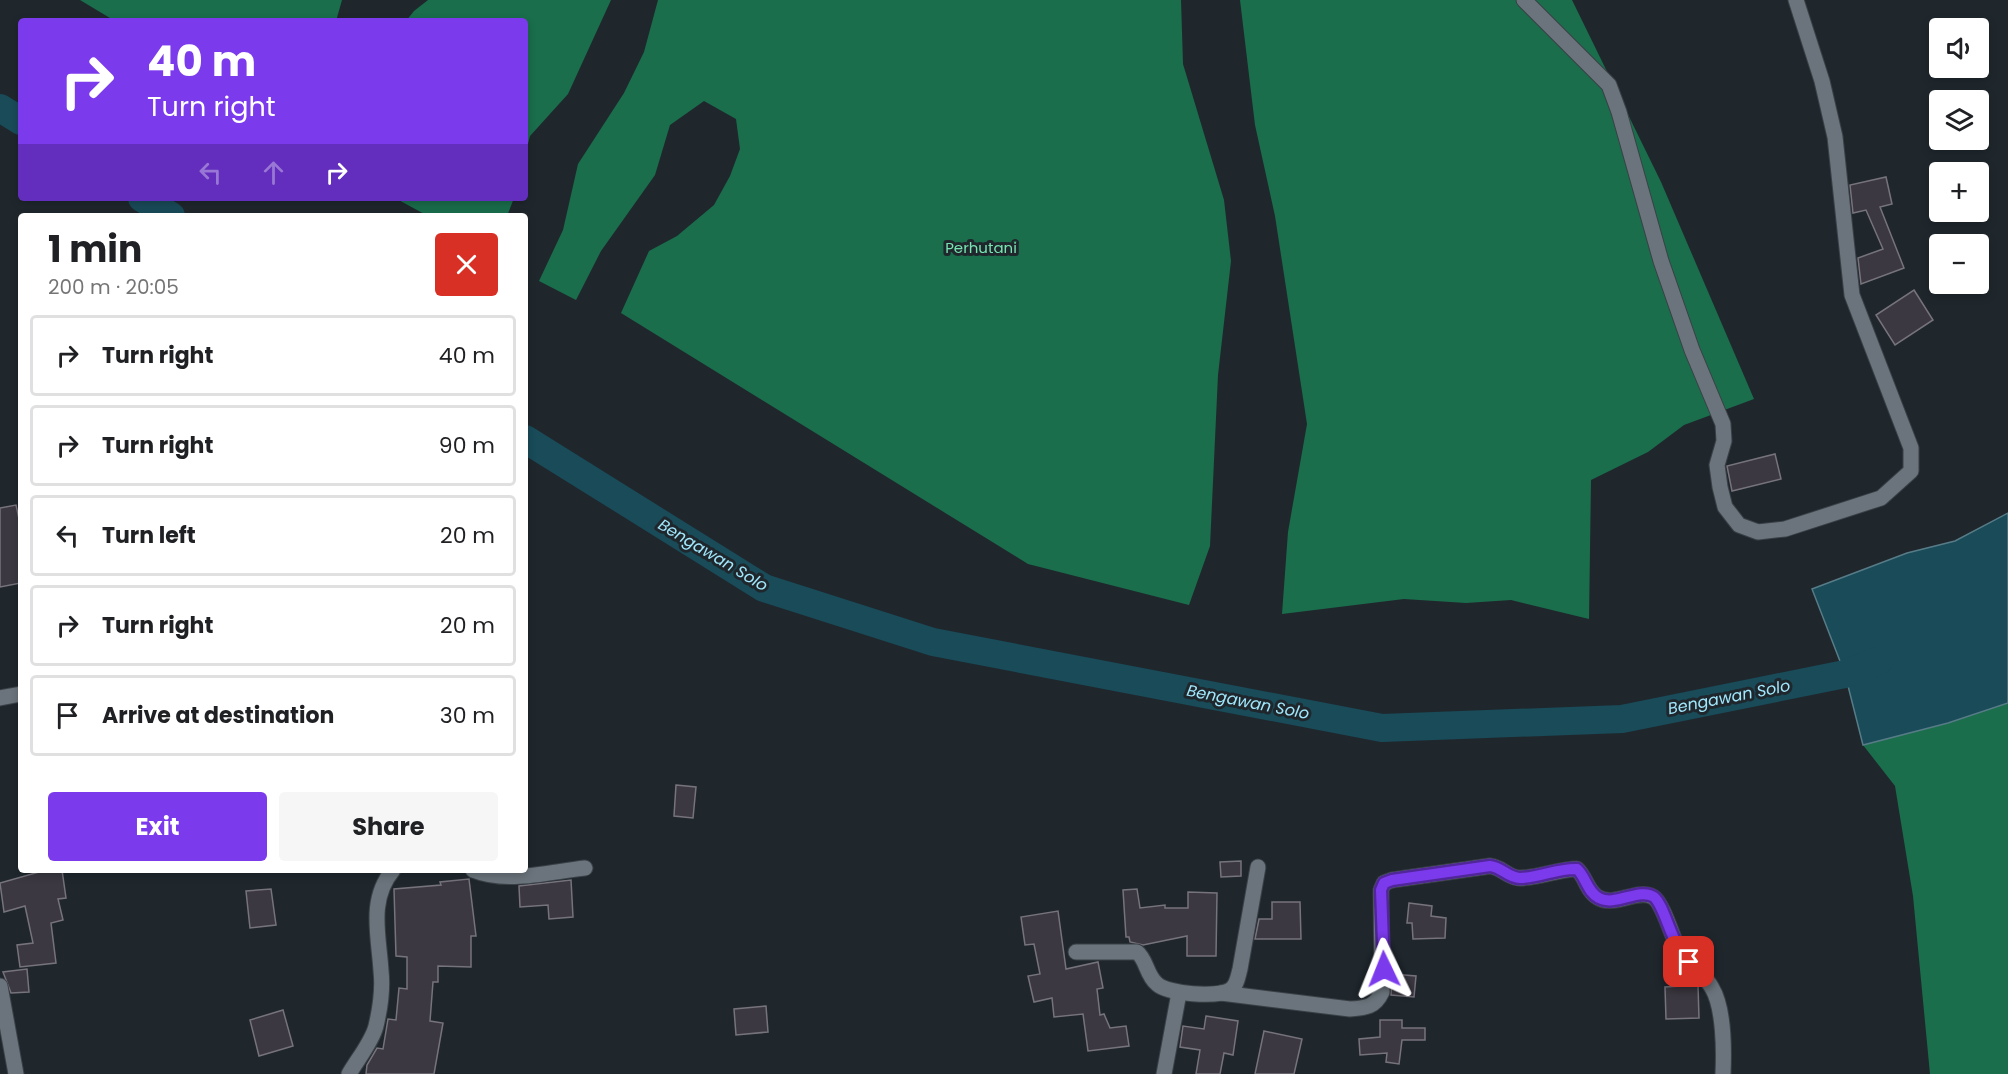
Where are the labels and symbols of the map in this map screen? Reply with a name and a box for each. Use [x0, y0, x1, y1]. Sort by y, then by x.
park label: Perhutani [945, 237, 1017, 258]
water label: Bengawan Solo [654, 513, 772, 597]
water label: Bengawan Solo [1666, 674, 1792, 720]
water label: Bengawan Solo [1185, 679, 1311, 725]
pin [1663, 936, 1714, 987]
position arrow [1352, 937, 1416, 1001]

